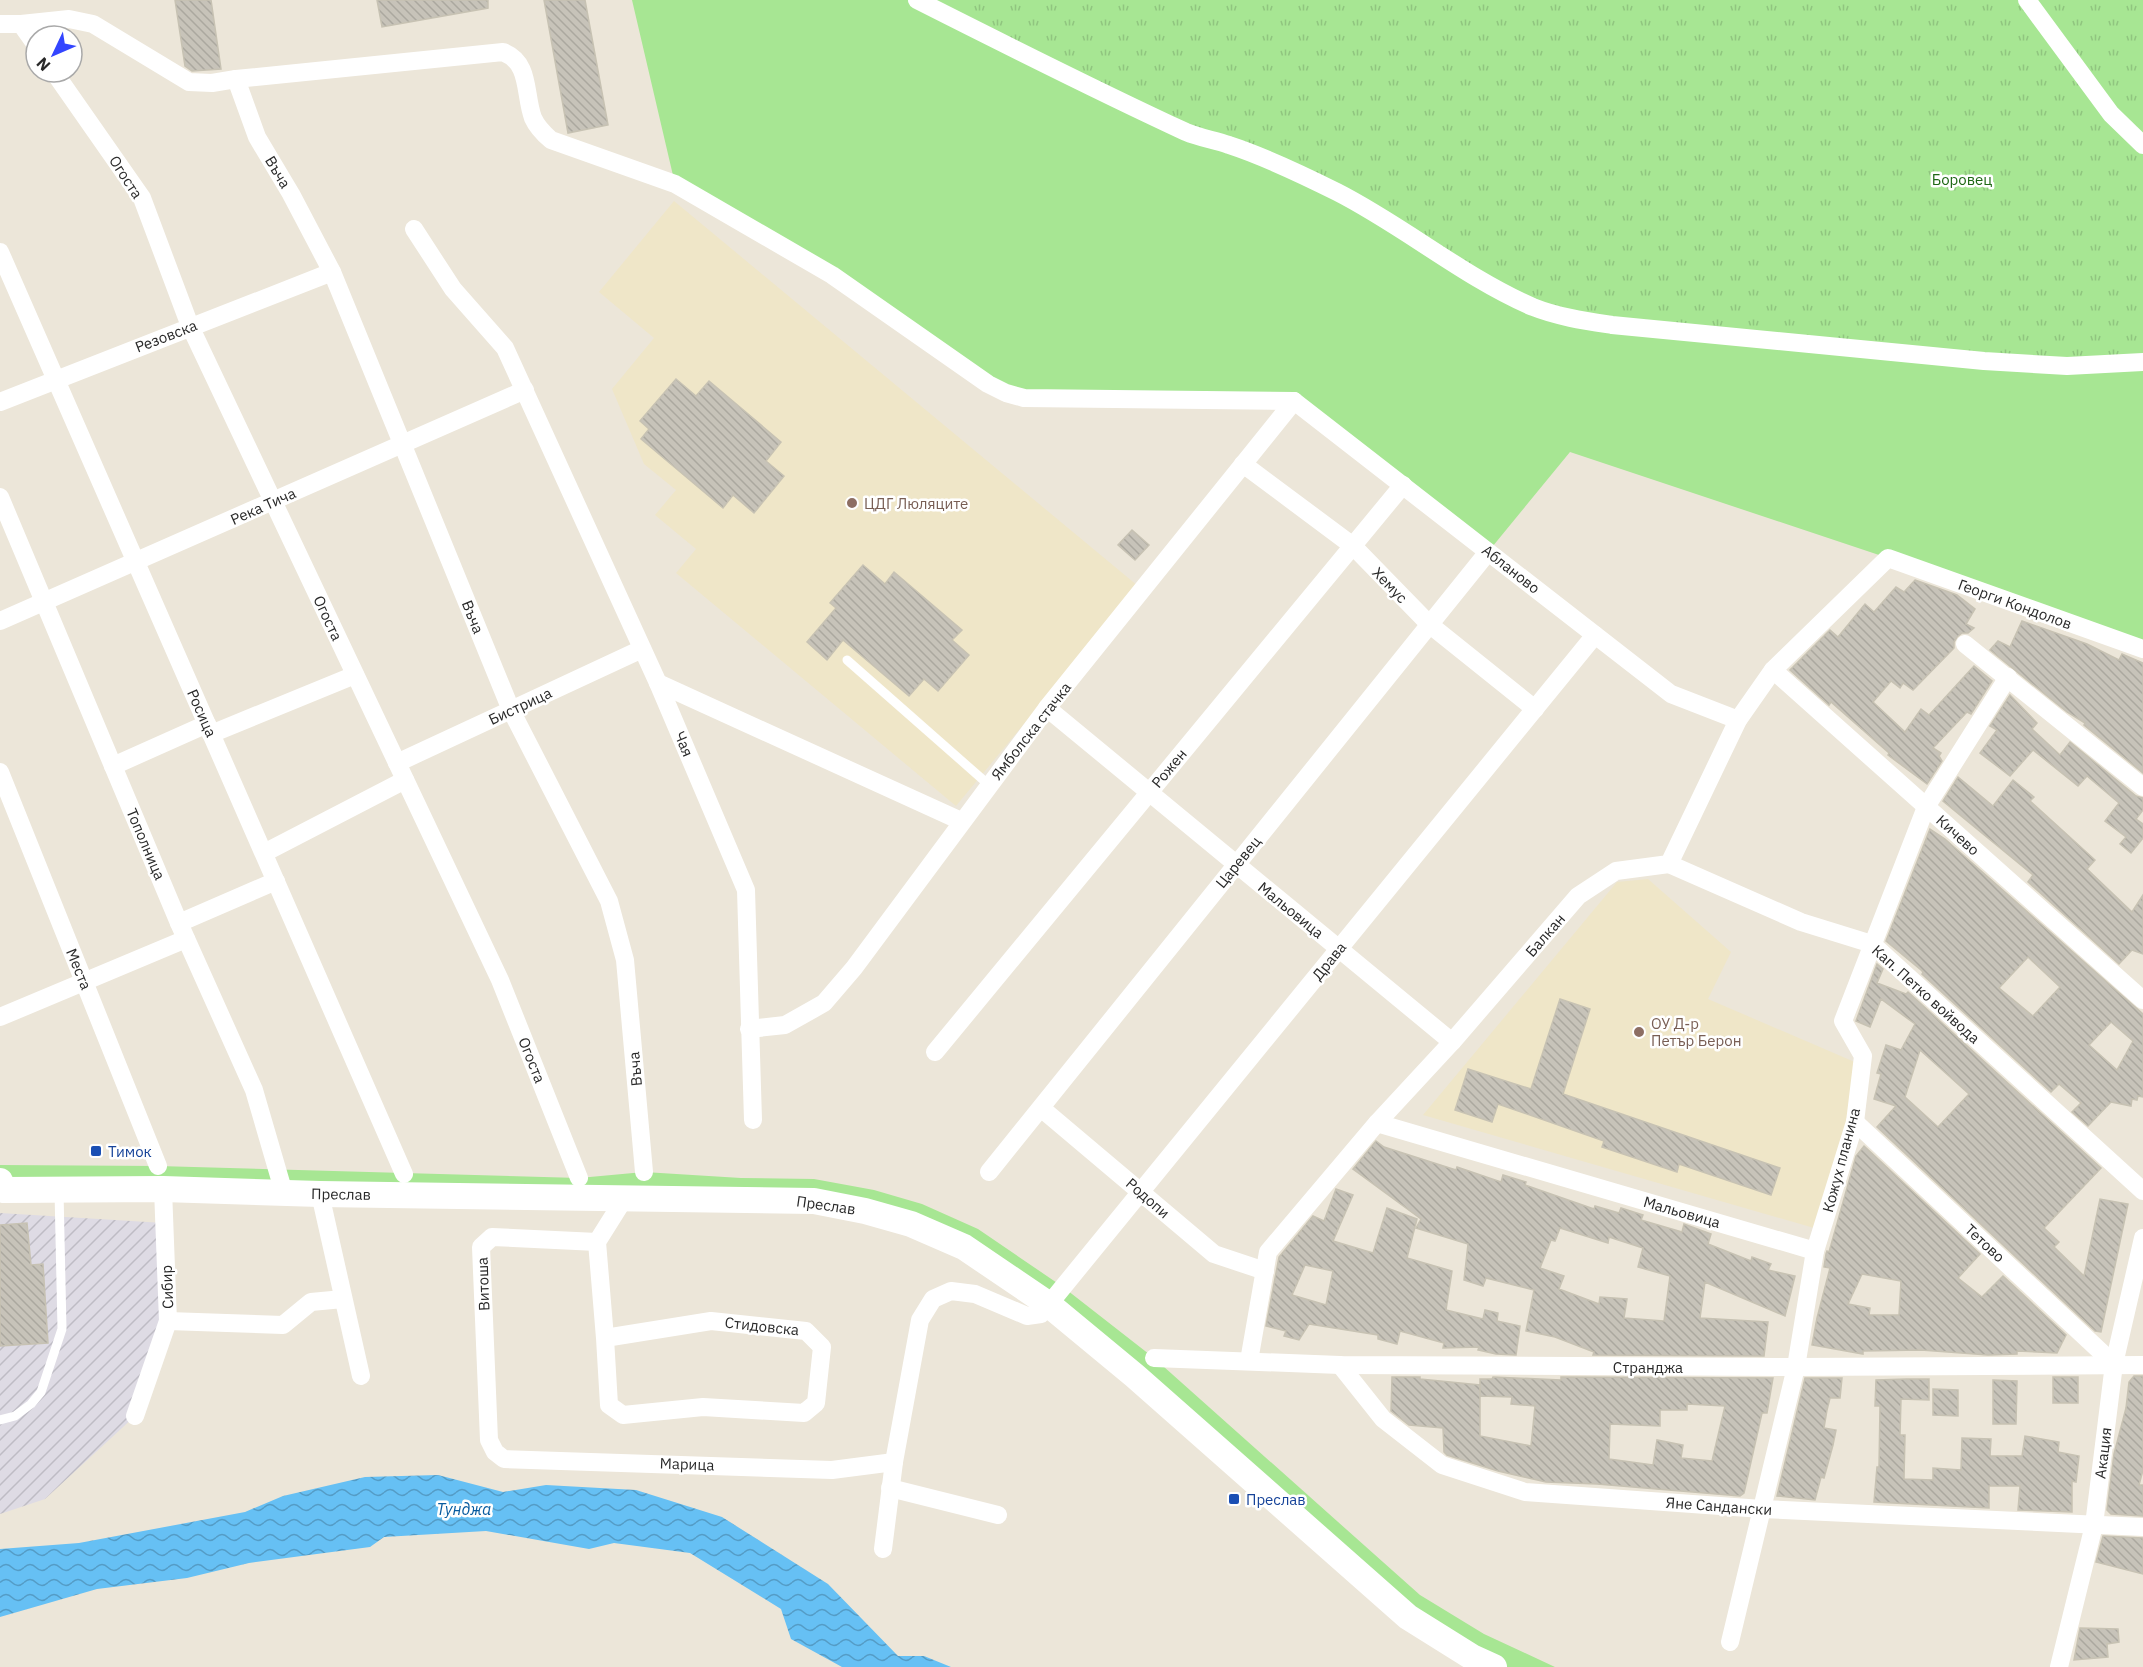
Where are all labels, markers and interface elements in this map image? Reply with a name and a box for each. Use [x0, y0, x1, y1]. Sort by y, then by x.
north arrow [24, 24, 84, 84]
text: N [32, 53, 54, 76]
street label: Огоста [105, 152, 147, 202]
street label: Въча [261, 152, 295, 192]
park label: Боровец [1932, 170, 1992, 189]
street label: Резовска [132, 315, 200, 357]
street label: Река Тича [227, 483, 299, 529]
place label: ЦДГ Люляците [864, 494, 968, 513]
marker: ЦДГ Люляците [845, 496, 859, 510]
street label: Абланово [1478, 540, 1544, 598]
street label: Хемус [1368, 563, 1412, 607]
street label: Георги Кондолов [1956, 575, 2074, 633]
street label: Огоста [309, 592, 347, 644]
street label: Въча [458, 597, 488, 637]
street label: Ямболска стачка [987, 678, 1075, 784]
street label: Бистрица [485, 683, 555, 729]
street label: Росица [183, 686, 221, 740]
street label: Чая [670, 728, 698, 760]
street label: Рожен [1147, 745, 1191, 791]
street label: Тополница [122, 805, 170, 883]
street label: Кичево [1932, 811, 1984, 859]
street label: Царевец [1211, 832, 1265, 892]
street label: Мальовица [1254, 878, 1328, 942]
street label: Балкан [1521, 909, 1569, 961]
street label: Драва [1308, 938, 1350, 984]
street label: Кап. Петко войвода [1868, 940, 1984, 1048]
street label: Места [62, 946, 96, 992]
place label: ОУ Д-р Петър Берон [1651, 1014, 1741, 1050]
marker: ОУ Д-р Петър Берон [1632, 1025, 1646, 1039]
street label: Огоста [514, 1034, 550, 1086]
street label: Въча [624, 1051, 646, 1087]
street label: Кожух планина [1818, 1106, 1864, 1214]
place label: Тимок [108, 1142, 152, 1161]
marker: Тимок [89, 1144, 103, 1158]
street label: Родопи [1122, 1174, 1174, 1222]
street label: Преслав [311, 1184, 371, 1204]
street label: Преслав [795, 1191, 857, 1219]
street label: Мальовица [1641, 1192, 1723, 1232]
street label: Тетово [1961, 1220, 2009, 1266]
street label: Витоша [473, 1257, 493, 1311]
street label: Сибир [157, 1265, 177, 1309]
street label: Стидовска [724, 1313, 800, 1339]
street label: Странджа [1613, 1358, 1683, 1377]
street label: Акация [2090, 1426, 2116, 1480]
street label: Марица [659, 1454, 715, 1474]
place label: Преслав [1246, 1490, 1306, 1509]
marker: Преслав [1227, 1492, 1241, 1506]
street label: Яне Сандански [1665, 1493, 1773, 1519]
water label: Тунджа [437, 1499, 491, 1519]

